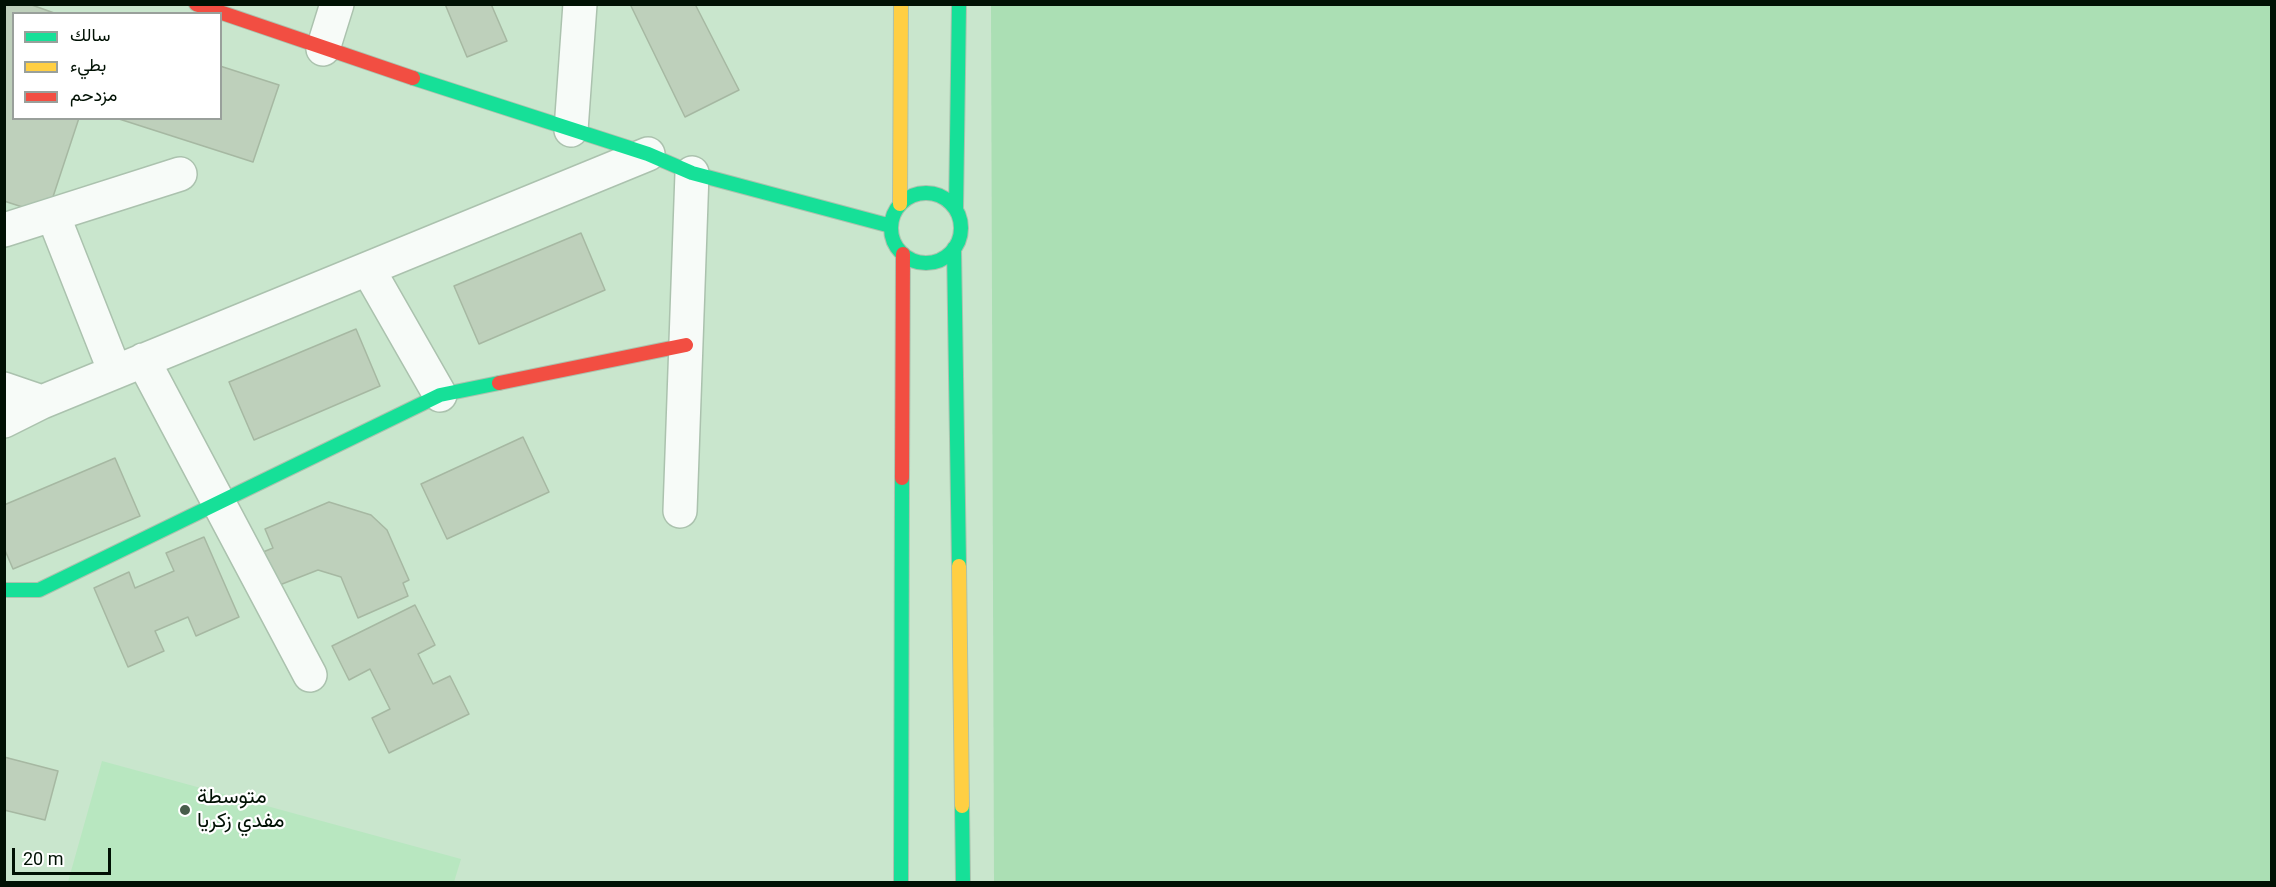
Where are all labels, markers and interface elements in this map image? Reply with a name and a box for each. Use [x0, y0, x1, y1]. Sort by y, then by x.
legend [12, 12, 222, 120]
text: سالك [70, 24, 110, 45]
text: بطيء [70, 54, 106, 75]
text: مزدحم [70, 84, 117, 105]
place label: متوسطة مفدي زكريا [197, 785, 285, 835]
marker: متوسطة مفدي زكريا [178, 803, 192, 817]
scale bar [15, 836, 114, 874]
text: 20 m [23, 848, 63, 869]

